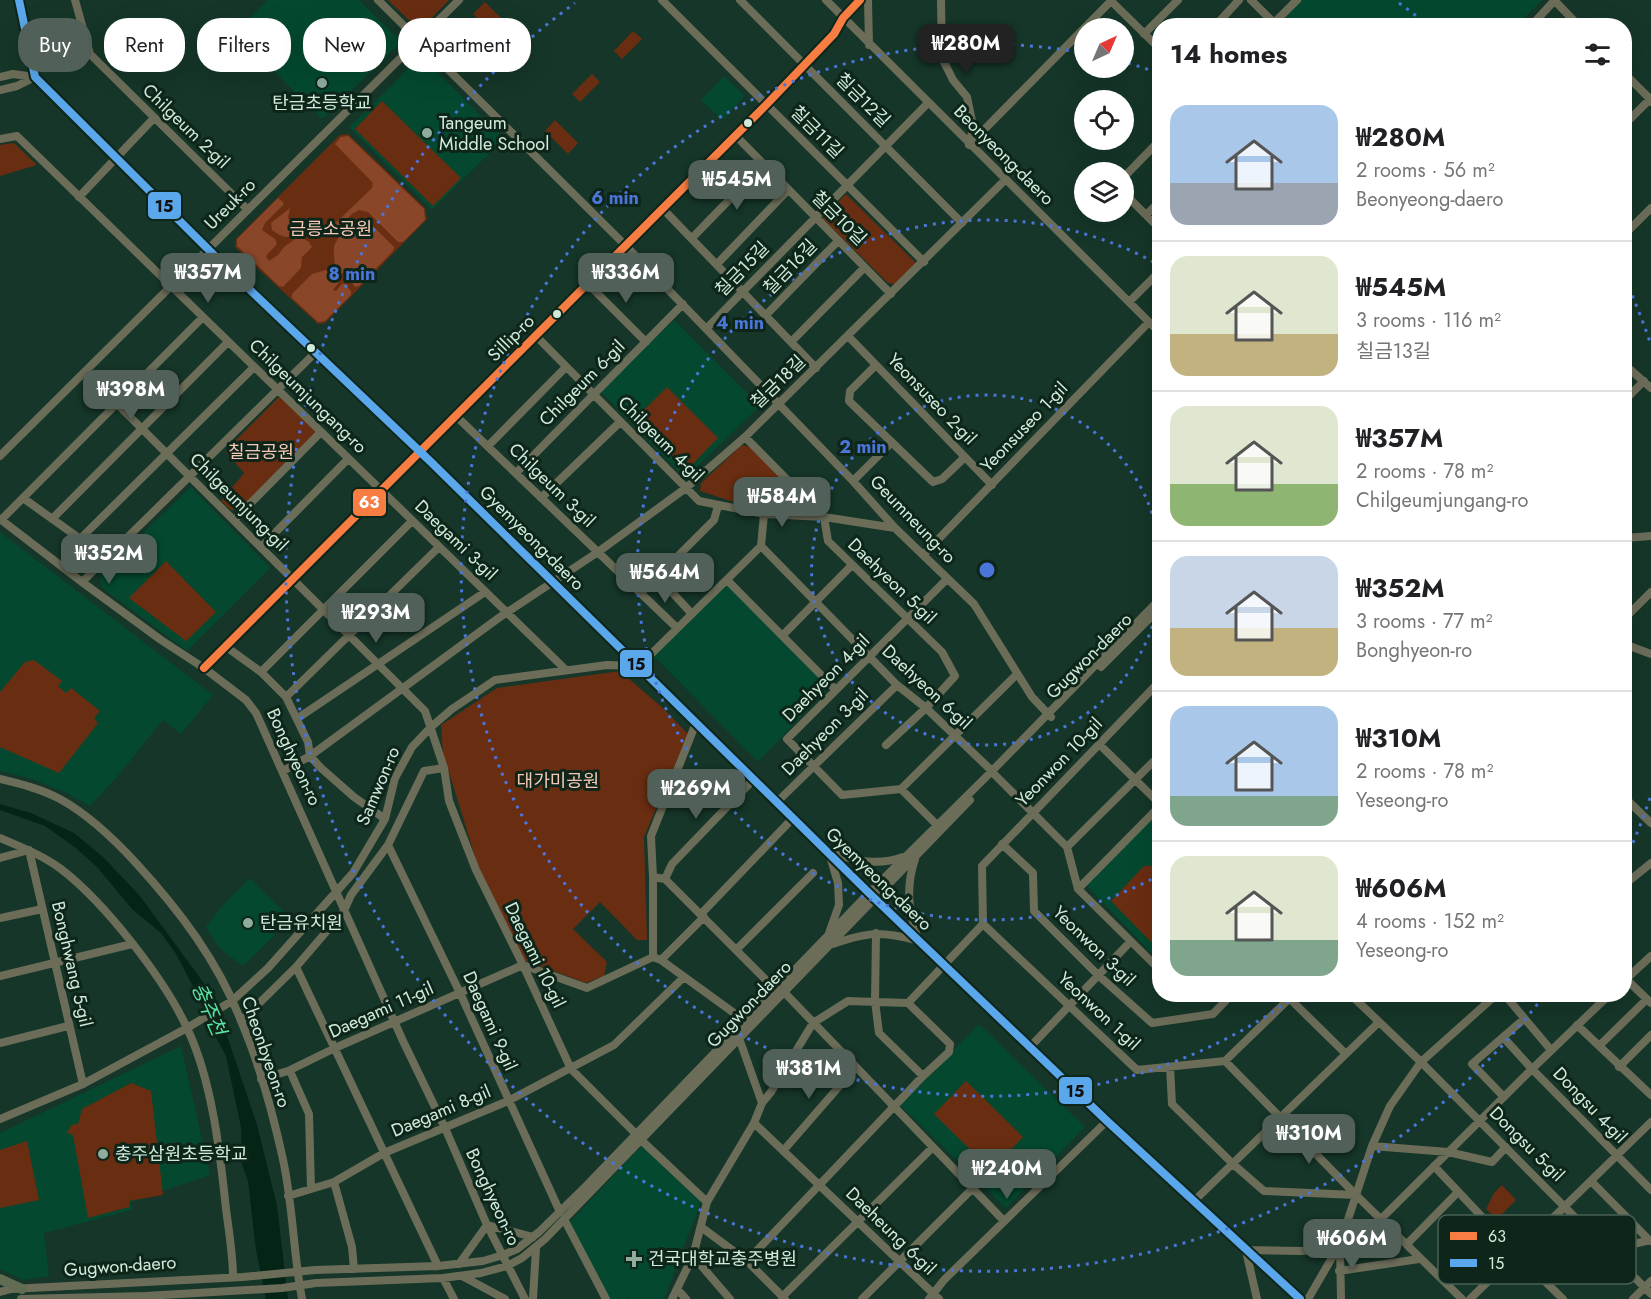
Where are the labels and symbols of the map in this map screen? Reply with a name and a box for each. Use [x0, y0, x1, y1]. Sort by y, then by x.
north arrow [1074, 18, 1134, 78]
pin: ₩280M [924, 24, 1008, 75]
street label: 칠금12길 [830, 67, 896, 133]
marker: 탄금초등학교 [315, 76, 329, 90]
street label: Chilgeum 2-gil [137, 78, 235, 174]
place label: 탄금초등학교 [272, 90, 372, 116]
street label: Beonyeong-daero [948, 99, 1060, 211]
street label: 칠금11길 [785, 100, 849, 164]
place label: Tangeum Middle School [439, 110, 549, 157]
unlabelled marker [742, 117, 754, 129]
marker: Tangeum Middle School [420, 126, 434, 140]
pin: ₩545M [695, 160, 779, 211]
street label: Ureuk-ro [198, 172, 262, 236]
text: 6 min [591, 185, 639, 211]
street label: 칠금10길 [806, 185, 872, 251]
line badge: 15 [147, 191, 182, 220]
text: 15 [155, 195, 173, 218]
park label: 금릉소공원 [290, 216, 372, 242]
street label: 칠금16길 [757, 233, 823, 301]
street label: 칠금15길 [709, 236, 775, 302]
pin: ₩357M [166, 253, 250, 304]
pin: ₩336M [584, 253, 668, 304]
text: 8 min [329, 261, 375, 287]
street label: Sillip-ro [482, 308, 541, 367]
unlabelled marker [551, 308, 563, 320]
text: 4 min [716, 310, 764, 336]
street label: Chilgeumjungang-ro [243, 333, 373, 459]
street label: Chilgeum 6-gil [533, 334, 631, 432]
unlabelled marker [305, 342, 317, 354]
street label: Yeonsuseo 2-gil [882, 347, 982, 451]
street label: 칠금18길 [745, 349, 811, 415]
pin: ₩398M [89, 370, 173, 421]
street label: Yeonsuseo 1-gil [974, 376, 1074, 478]
street label: Chilgeum 4-gil [612, 390, 710, 488]
text: 2 min [839, 434, 887, 460]
street label: Chilgeum 3-gil [503, 437, 601, 533]
park label: 칠금공원 [228, 439, 294, 465]
street label: Chilgeumjung-gil [184, 447, 294, 557]
street label: Geumneung-ro [864, 469, 962, 569]
pin: ₩584M [740, 477, 824, 528]
street label: Gyemyeong-daero [474, 480, 591, 597]
line badge: 63 [352, 488, 387, 517]
text: 63 [359, 491, 379, 514]
street label: Daegami 3-gil [409, 494, 503, 586]
street label: Daehyeon 5-gil [842, 532, 942, 630]
pin: ₩352M [67, 534, 151, 585]
pin: ₩564M [623, 553, 707, 604]
centre of rings [977, 560, 997, 580]
pin: ₩293M [334, 593, 418, 644]
street label: Gugwon-daero [1040, 607, 1138, 705]
street label: Daehyeon 4-gil [776, 628, 876, 728]
street label: Daehyeon 6-gil [876, 638, 978, 736]
line badge: 15 [619, 649, 653, 678]
text: 15 [627, 653, 645, 676]
street label: Daehyeon 3-gil [776, 683, 874, 781]
street label: Bonghyeon-ro [260, 704, 328, 810]
street label: Yeonwon 10-gil [1010, 712, 1108, 812]
street label: Samwon-ro [350, 742, 406, 829]
park label: 대가미공원 [517, 768, 599, 794]
pin: ₩269M [654, 769, 738, 820]
street label: Gyemyeong-daero [820, 821, 938, 937]
street label: Daegami 10-gil [498, 898, 572, 1012]
street label: Bonghwang 5-gil [45, 899, 99, 1029]
street label: Yeonwon 3-gil [1047, 900, 1141, 992]
place label: 탄금유치원 [260, 910, 343, 936]
marker: 탄금유치원 [241, 916, 255, 930]
street label: Gugwon-daero [701, 954, 798, 1054]
street label: Yeonwon 1-gil [1052, 966, 1146, 1056]
street label: Daegami 9-gil [456, 967, 524, 1075]
street label: Daegami 11-gil [324, 975, 438, 1045]
water label: 충주천 [184, 978, 234, 1043]
street label: Cheonbyeon-ro [235, 993, 297, 1111]
pin: ₩381M [767, 1049, 851, 1100]
street label: Dongsu 4-gil [1547, 1061, 1633, 1149]
line badge: 15 [1058, 1076, 1093, 1105]
street label: Daegami 8-gil [387, 1078, 495, 1144]
text: 15 [1066, 1080, 1084, 1103]
street label: Dongsu 5-gil [1484, 1101, 1570, 1187]
pin: ₩310M [1267, 1114, 1351, 1165]
place label: 충주삼원초등학교 [115, 1141, 247, 1167]
street label: Bonghyeon-ro [459, 1144, 527, 1250]
marker: 충주삼원초등학교 [96, 1147, 110, 1161]
pin: ₩240M [965, 1149, 1049, 1200]
street label: Daeheung 6-gil [840, 1181, 942, 1281]
legend [1438, 1215, 1636, 1284]
pin: ₩606M [1310, 1219, 1394, 1270]
text: 63 [1488, 1225, 1506, 1248]
place label: 건국대학교충주병원 [648, 1246, 797, 1272]
street label: Gugwon-daero [63, 1249, 177, 1283]
marker: 건국대학교충주병원 [625, 1250, 643, 1268]
text: 15 [1488, 1252, 1504, 1275]

